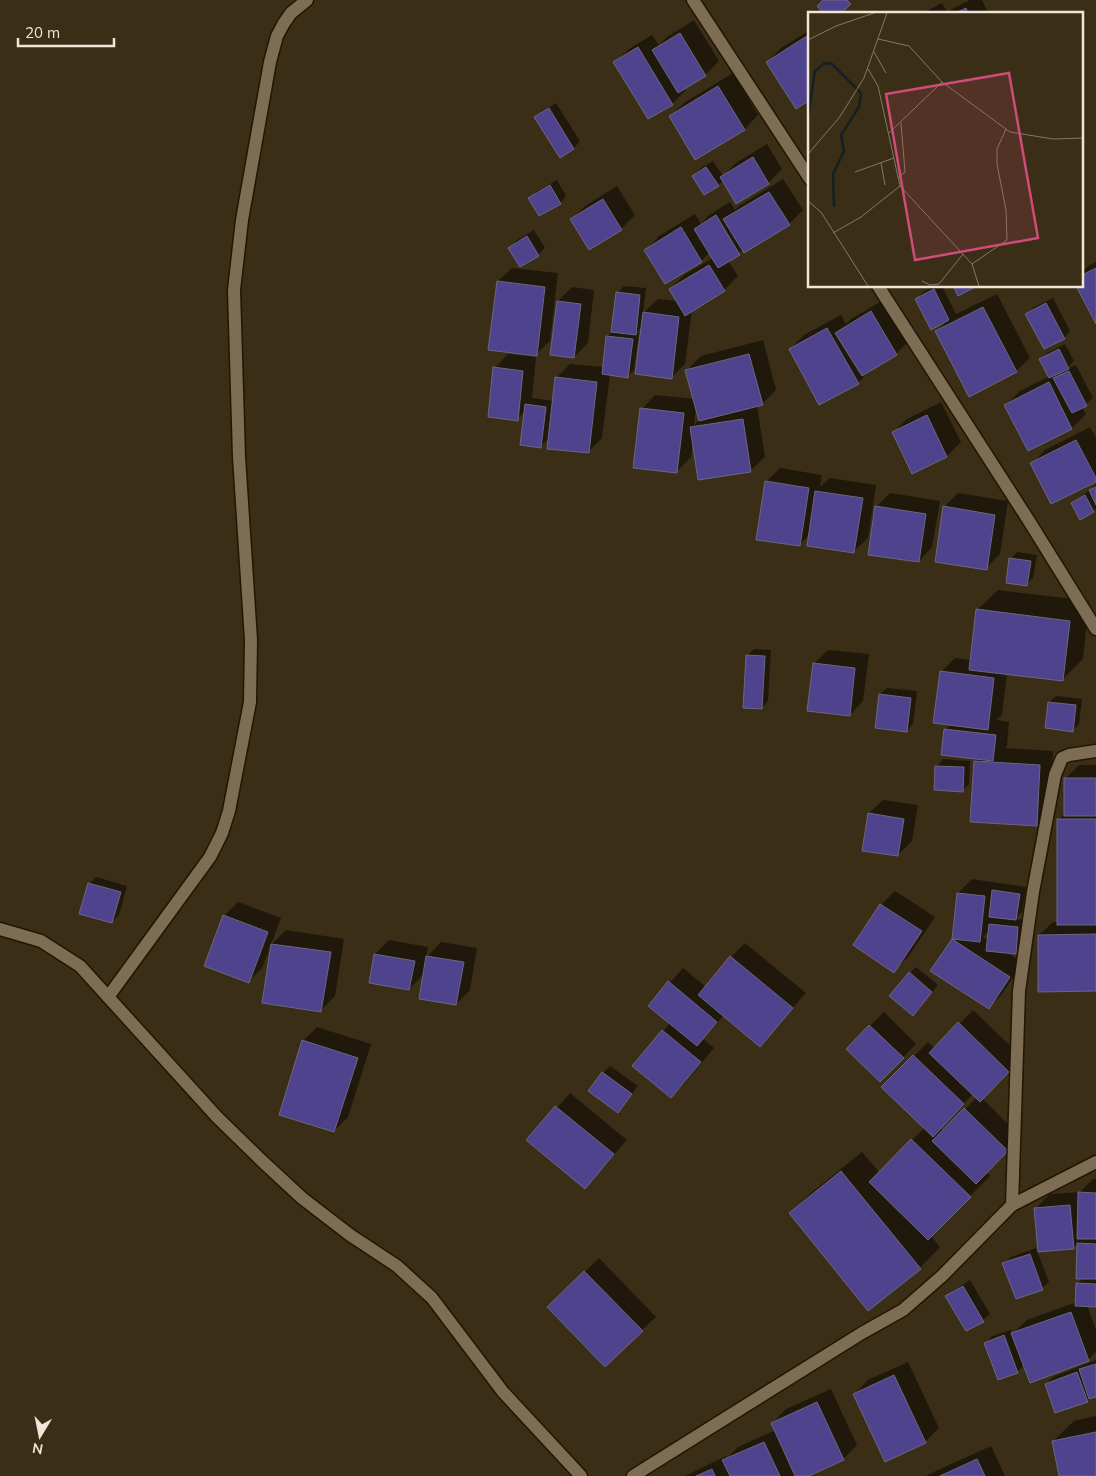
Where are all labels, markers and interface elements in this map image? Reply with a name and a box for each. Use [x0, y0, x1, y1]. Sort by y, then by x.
inset map [808, 12, 1084, 288]
scale bar [18, 15, 114, 47]
text: 20 m [25, 23, 60, 42]
north arrow [15, 1411, 65, 1461]
text: N [31, 1439, 45, 1459]

